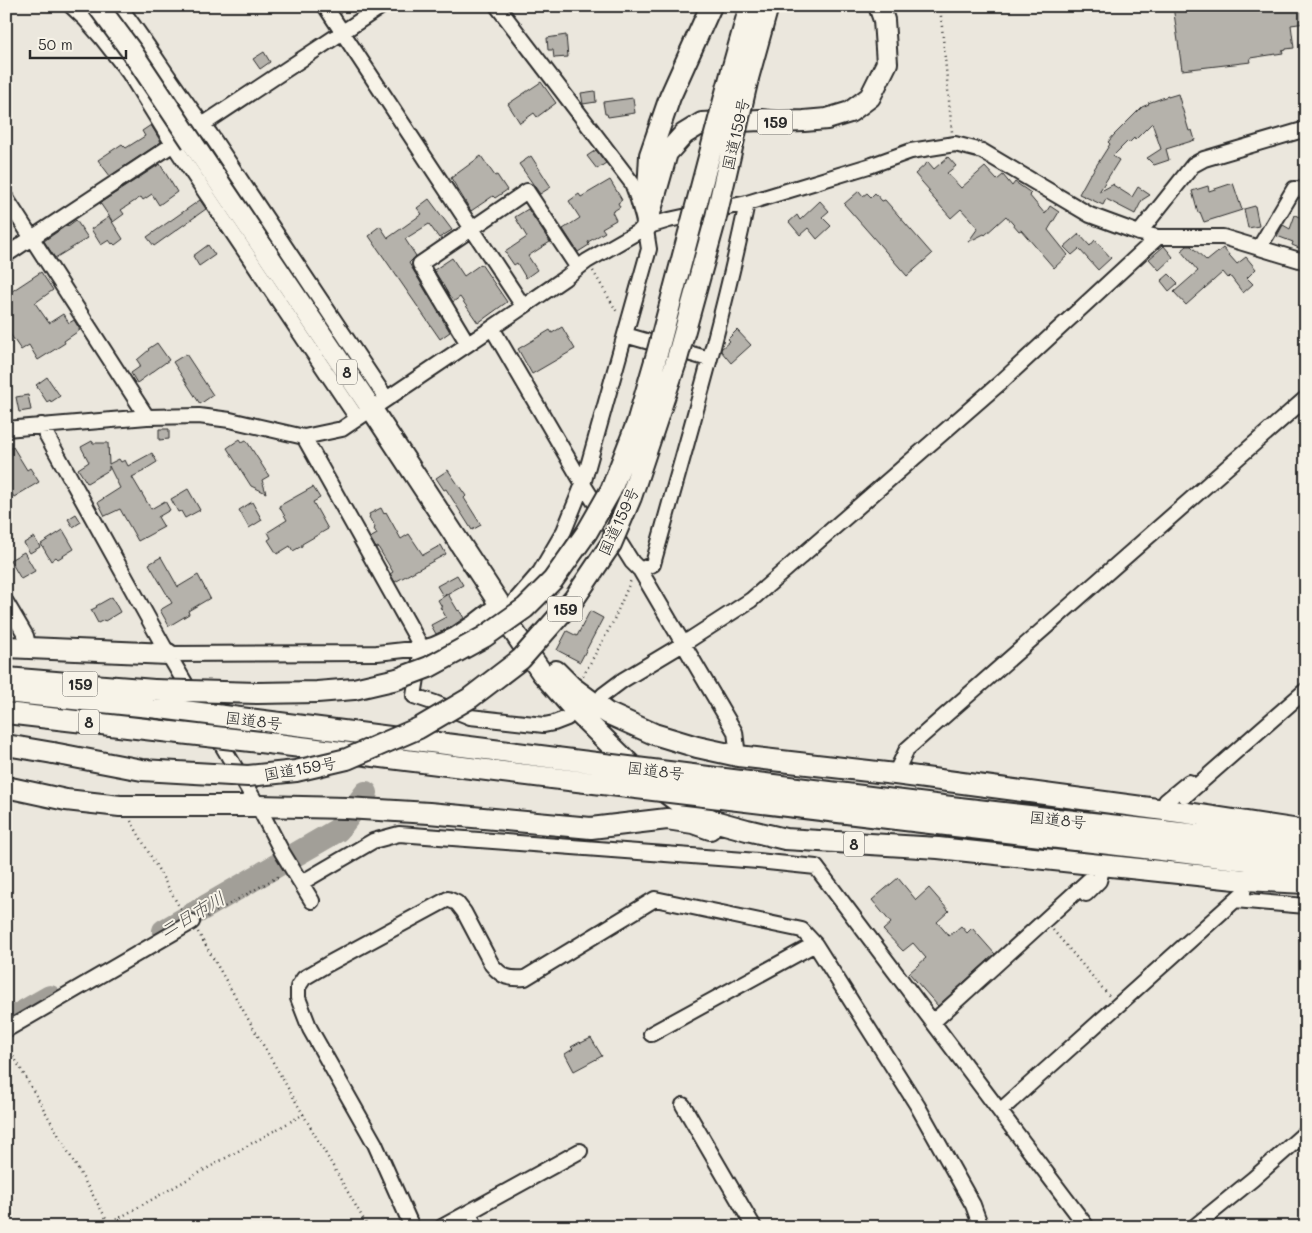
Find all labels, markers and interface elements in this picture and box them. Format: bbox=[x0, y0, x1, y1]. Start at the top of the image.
scale bar bbox=[30, 28, 126, 60]
text: 50 m bbox=[38, 34, 73, 54]
street label: 国道159号 bbox=[716, 96, 754, 172]
road number: 159 bbox=[758, 110, 792, 134]
road number: 8 bbox=[337, 360, 357, 384]
street label: 国道159号 bbox=[593, 483, 643, 559]
road number: 159 bbox=[548, 596, 582, 622]
road number: 159 bbox=[62, 672, 98, 696]
street label: 国道8号 bbox=[224, 706, 284, 734]
road number: 8 bbox=[79, 710, 99, 734]
street label: 国道159号 bbox=[262, 751, 338, 785]
street label: 国道8号 bbox=[626, 756, 686, 784]
street label: 国道8号 bbox=[1028, 806, 1088, 832]
road number: 8 bbox=[844, 832, 864, 856]
water label: 二日市川 bbox=[155, 886, 229, 942]

